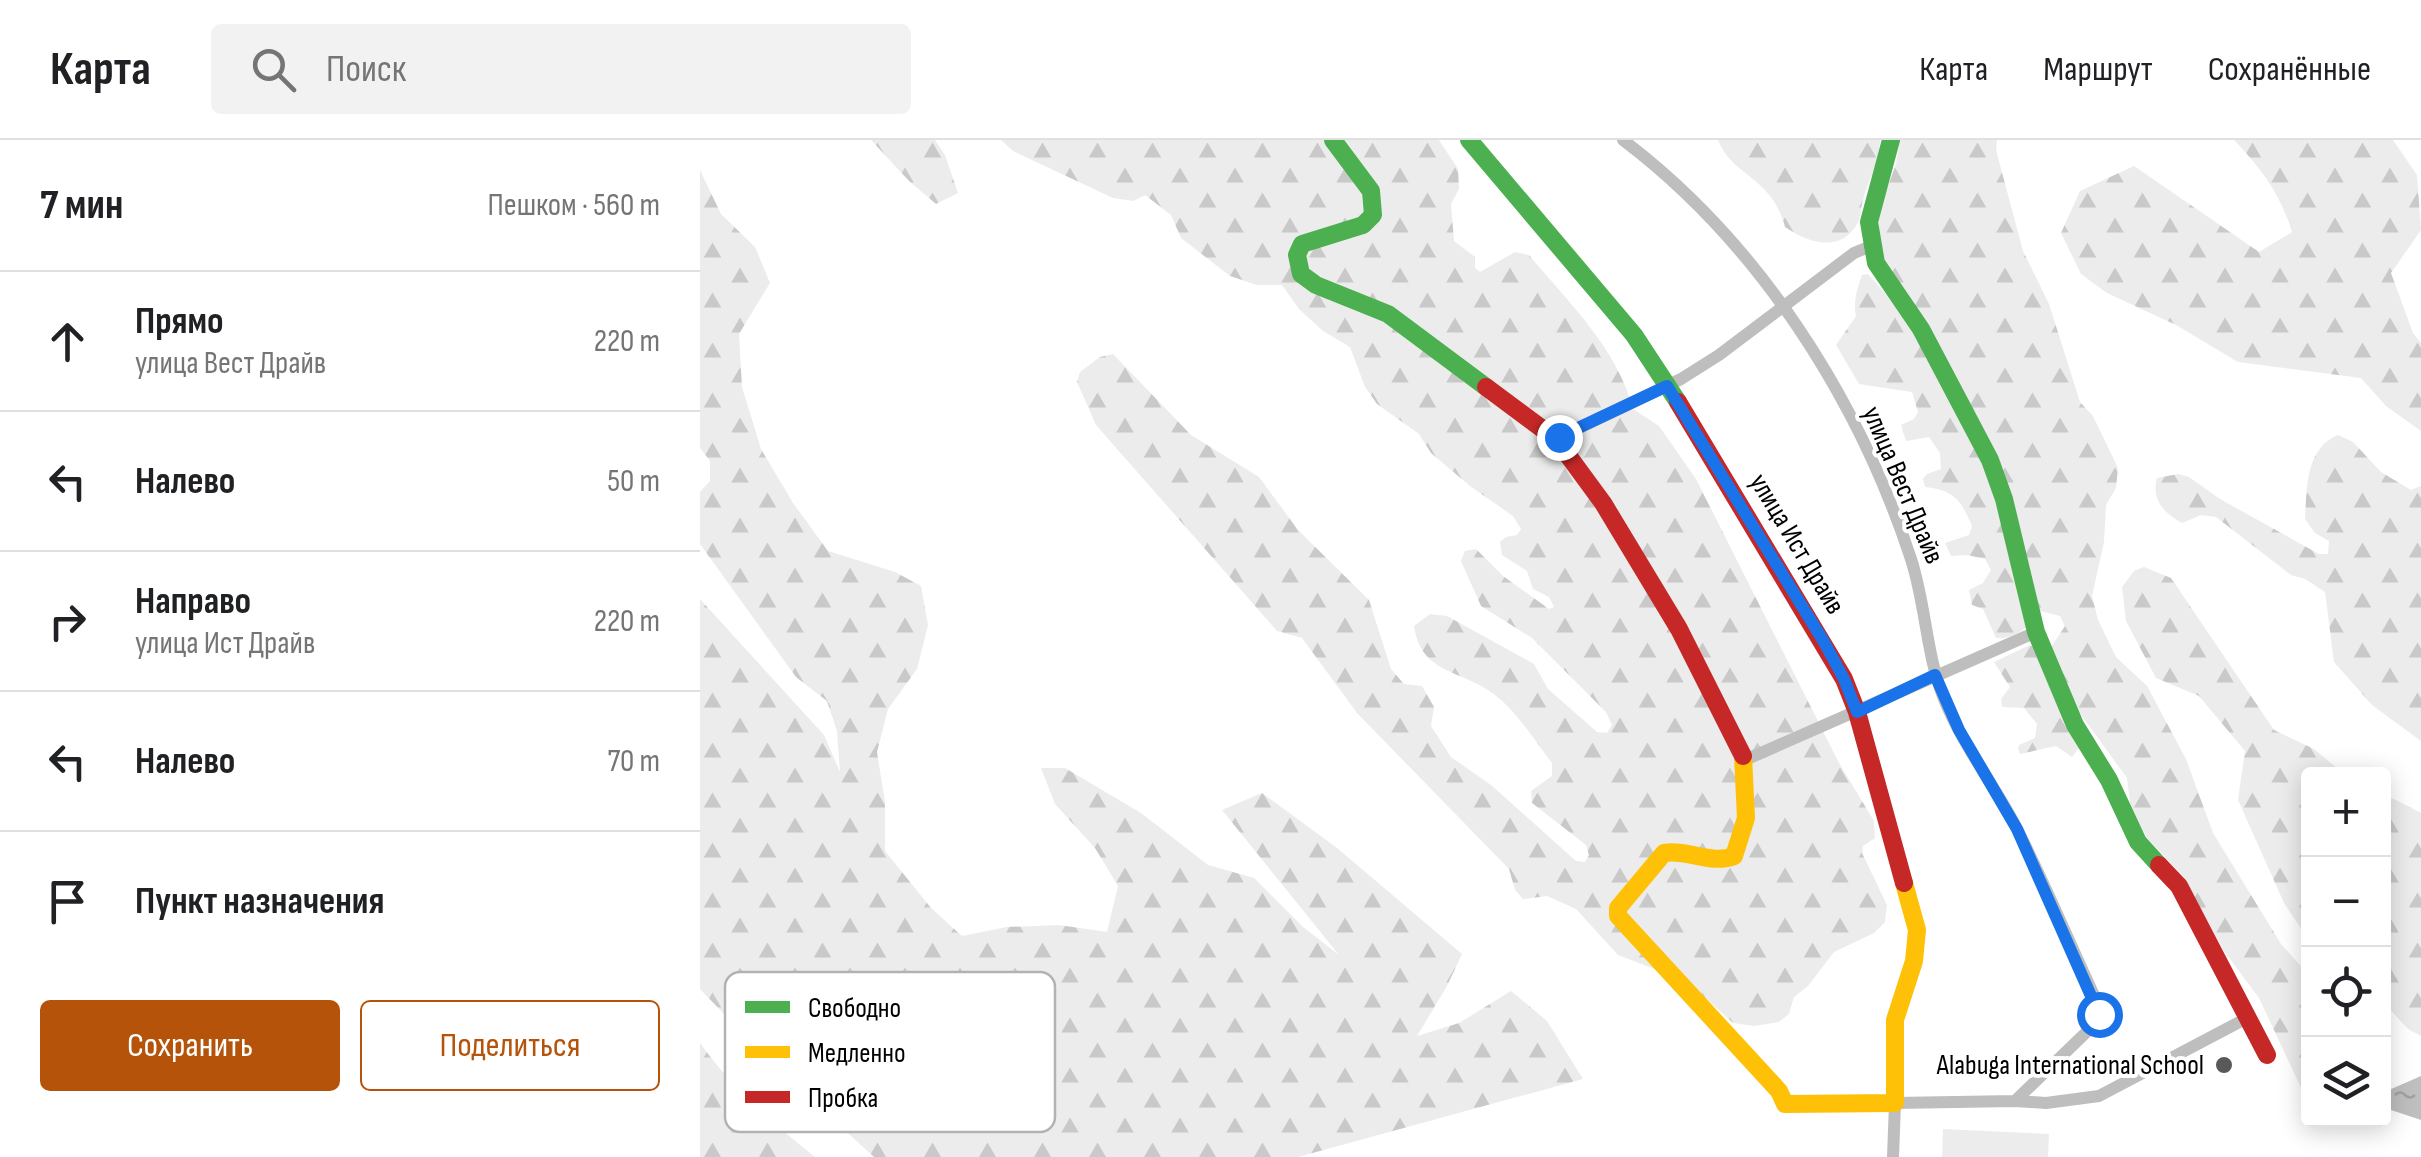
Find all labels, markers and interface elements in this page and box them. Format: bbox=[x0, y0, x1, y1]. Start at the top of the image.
search box bbox=[211, 24, 911, 114]
text: Карта bbox=[50, 41, 151, 98]
icon: search bbox=[246, 42, 301, 97]
text: Поиск bbox=[326, 47, 406, 92]
text: Карта bbox=[1919, 48, 1988, 91]
text: Маршрут bbox=[2043, 48, 2153, 91]
text: Сохранённые bbox=[2208, 48, 2371, 91]
text: 7 мин bbox=[40, 180, 123, 231]
text: Пешком · 560 m bbox=[488, 186, 660, 225]
text: Прямо bbox=[135, 299, 224, 344]
icon: ahead bbox=[40, 314, 95, 369]
text: 220 m bbox=[594, 322, 660, 361]
text: улица Вест Драйв bbox=[135, 344, 326, 383]
street label: улица Вест Драйв bbox=[1855, 402, 1951, 568]
route end bbox=[1537, 415, 1583, 461]
icon: left bbox=[40, 454, 95, 509]
text: Налево bbox=[135, 459, 235, 504]
text: 50 m bbox=[607, 462, 660, 501]
street label: улица Ист Драйв bbox=[1742, 468, 1852, 620]
text: Направо bbox=[135, 579, 251, 624]
icon: right bbox=[40, 594, 95, 649]
text: 220 m bbox=[594, 602, 660, 641]
text: улица Ист Драйв bbox=[135, 624, 315, 663]
icon: left bbox=[40, 734, 95, 789]
text: Налево bbox=[135, 739, 235, 784]
text: 70 m bbox=[607, 742, 660, 781]
map controls bbox=[2301, 767, 2391, 1127]
button: + bbox=[2301, 767, 2391, 857]
button: − bbox=[2301, 857, 2391, 947]
icon: arrive bbox=[40, 874, 95, 929]
text: Пункт назначения bbox=[135, 879, 384, 924]
button: locate bbox=[2301, 947, 2391, 1037]
legend bbox=[725, 972, 1055, 1132]
text: Свободно bbox=[808, 992, 901, 1025]
route start bbox=[2077, 992, 2123, 1038]
button: Сохранить bbox=[40, 1000, 340, 1091]
button: Поделиться bbox=[360, 1000, 660, 1091]
text: Медленно bbox=[808, 1037, 906, 1070]
button: layers bbox=[2301, 1037, 2391, 1127]
place label: Alabuga International School bbox=[1936, 1049, 2204, 1082]
marker: Alabuga International School bbox=[2213, 1054, 2235, 1076]
text: Пробка bbox=[808, 1082, 878, 1115]

